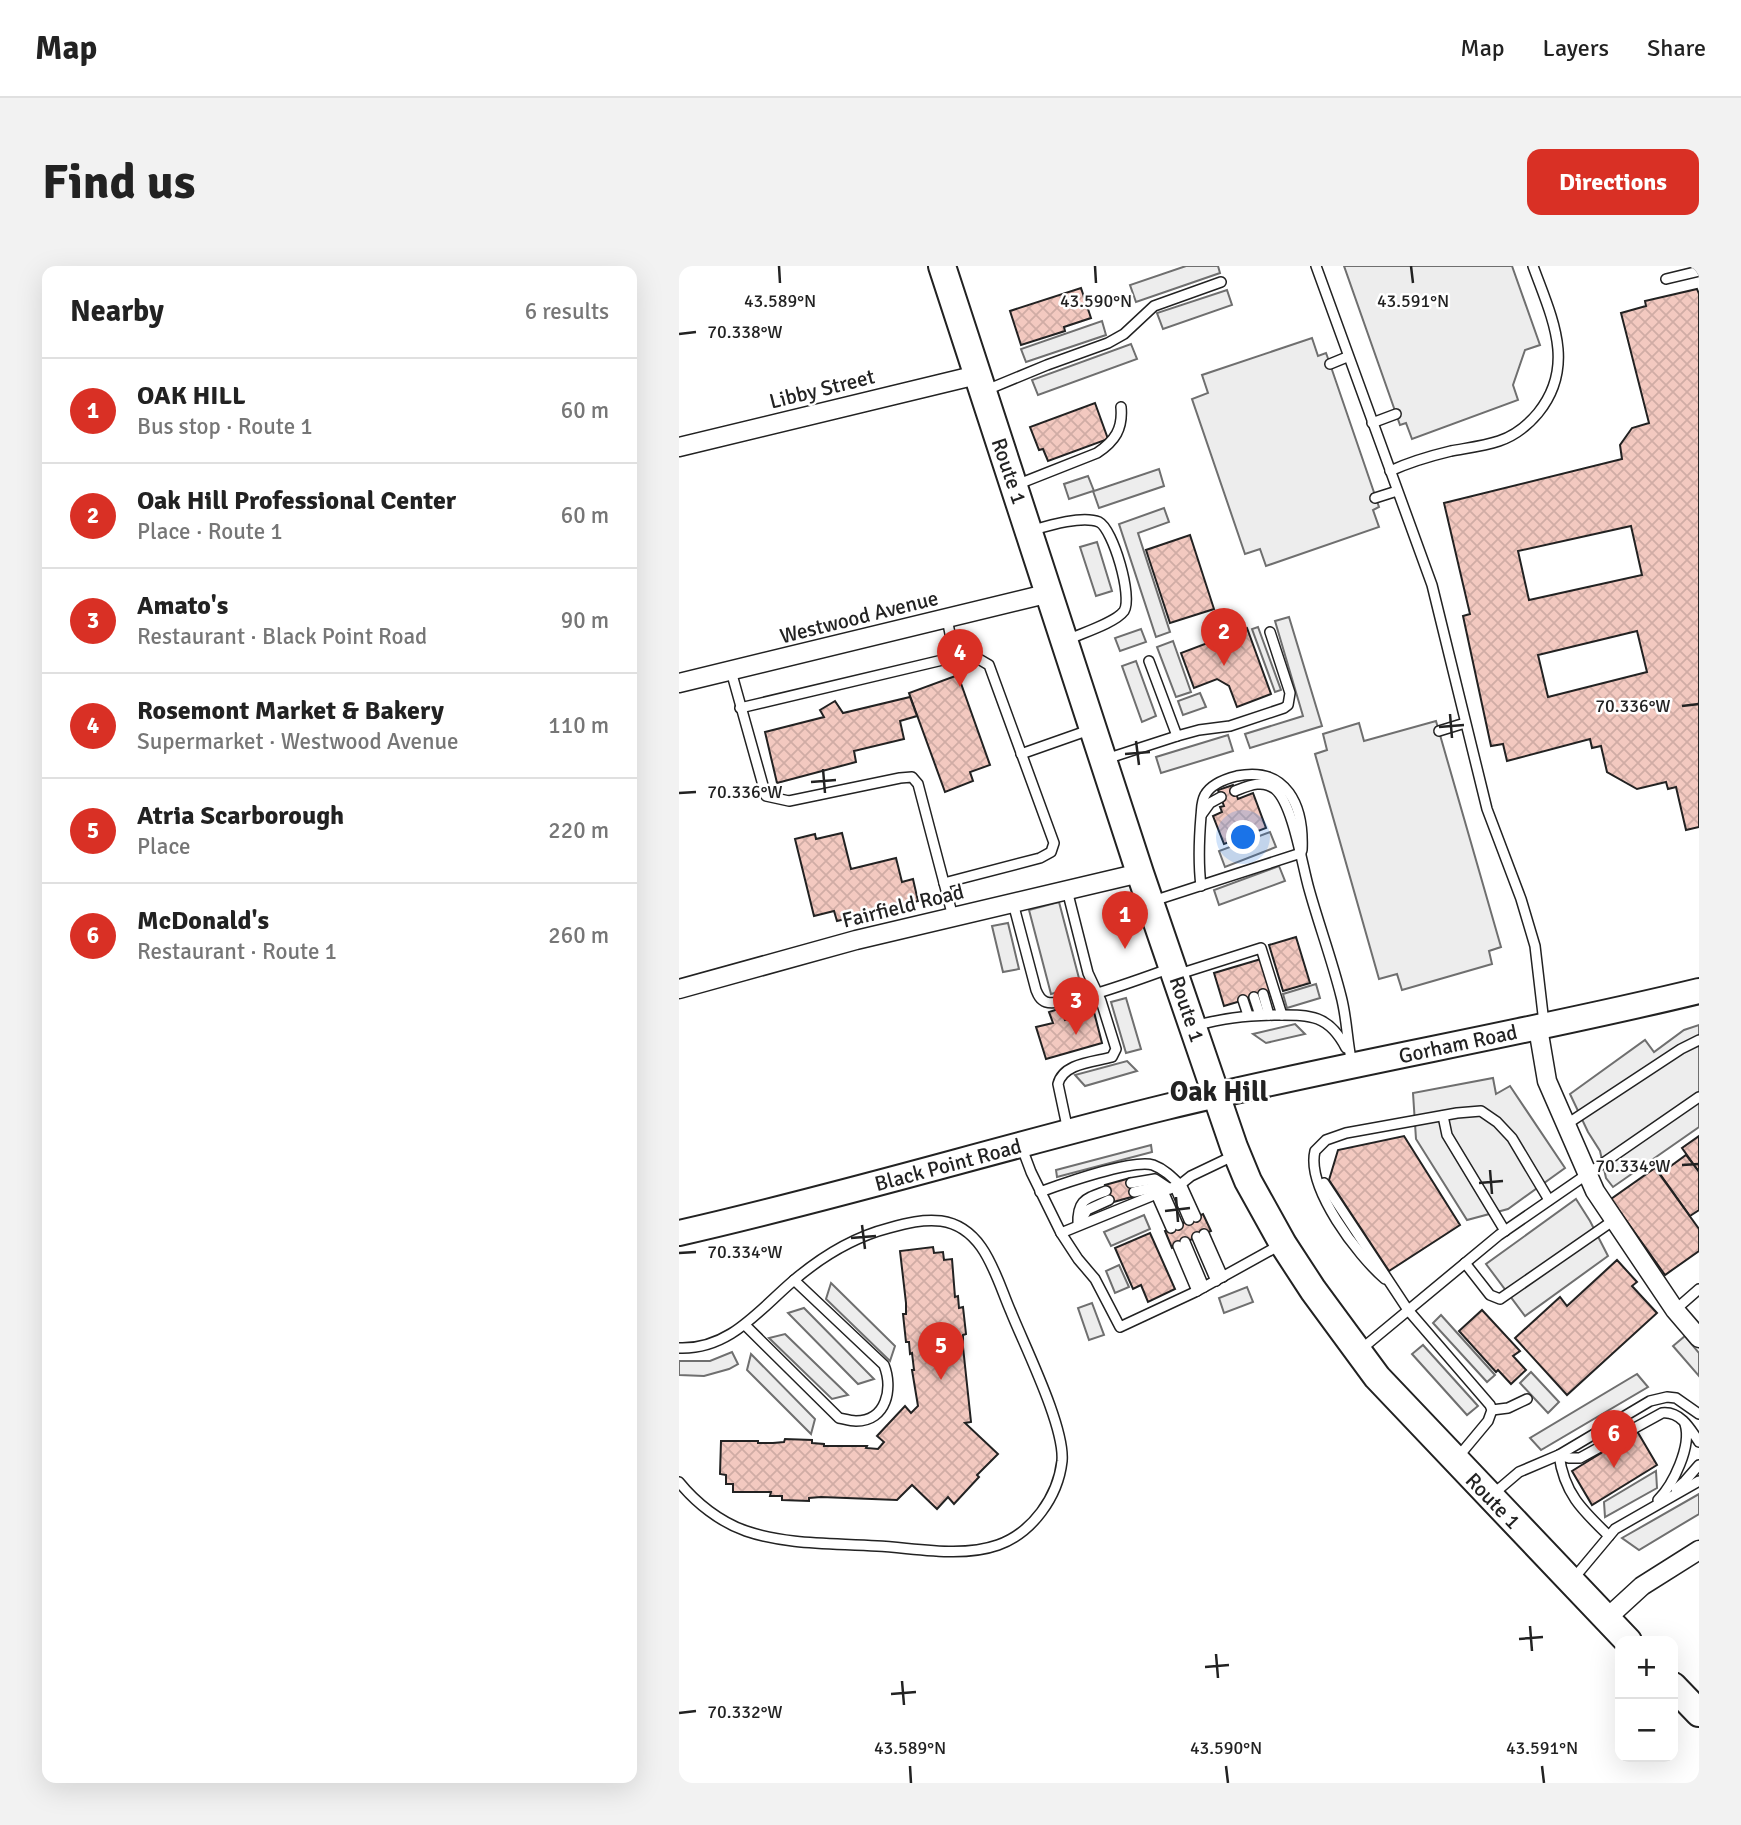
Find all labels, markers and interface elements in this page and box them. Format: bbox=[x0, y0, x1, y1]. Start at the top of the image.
text: Map bbox=[35, 28, 97, 69]
text: Map bbox=[1460, 33, 1505, 63]
text: Layers bbox=[1543, 33, 1609, 63]
text: Share bbox=[1647, 33, 1706, 63]
button: Directions bbox=[1527, 149, 1699, 215]
text: Find us bbox=[42, 152, 195, 212]
text: 43.589°N bbox=[744, 290, 816, 312]
text: 43.590°N bbox=[1060, 290, 1132, 312]
text: 43.591°N bbox=[1377, 290, 1449, 312]
text: Nearby bbox=[70, 293, 164, 330]
text: 6 results bbox=[525, 297, 609, 326]
text: 70.338°W bbox=[707, 321, 783, 343]
street label: Libby Street bbox=[767, 363, 877, 415]
text: OAK HILL bbox=[137, 380, 246, 412]
text: 1 bbox=[87, 396, 99, 425]
text: 60 m bbox=[561, 396, 609, 425]
text: Bus stop · Route 1 bbox=[137, 412, 313, 441]
street label: Route 1 bbox=[986, 434, 1032, 508]
text: Oak Hill Professional Center bbox=[137, 485, 456, 517]
text: 2 bbox=[87, 501, 99, 530]
text: 60 m bbox=[561, 501, 609, 530]
text: Place · Route 1 bbox=[137, 517, 283, 546]
street label: Westwood Avenue bbox=[777, 585, 941, 649]
text: Amato's bbox=[137, 590, 228, 622]
text: 3 bbox=[87, 606, 99, 635]
text: 90 m bbox=[561, 606, 609, 635]
pin: 2 bbox=[1201, 608, 1247, 666]
text: Restaurant · Black Point Road bbox=[137, 622, 427, 651]
pin: 4 bbox=[937, 629, 983, 687]
text: Rosemont Market & Bakery bbox=[137, 695, 444, 727]
text: 70.336°W bbox=[1595, 695, 1671, 717]
text: 4 bbox=[87, 711, 99, 740]
text: 110 m bbox=[548, 711, 609, 740]
text: Supermarket · Westwood Avenue bbox=[137, 727, 459, 756]
text: 70.336°W bbox=[707, 781, 783, 803]
text: Atria Scarborough bbox=[137, 800, 344, 832]
text: 5 bbox=[87, 816, 99, 845]
text: 220 m bbox=[548, 816, 609, 845]
your location bbox=[1226, 820, 1260, 854]
text: Place bbox=[137, 832, 191, 861]
street label: Fairfield Road bbox=[839, 878, 967, 934]
pin: 1 bbox=[1102, 891, 1148, 949]
text: McDonald's bbox=[137, 905, 269, 937]
text: 6 bbox=[87, 921, 99, 950]
text: 260 m bbox=[548, 921, 609, 950]
text: Restaurant · Route 1 bbox=[137, 937, 337, 966]
street label: Route 1 bbox=[1164, 972, 1210, 1046]
pin: 3 bbox=[1053, 977, 1099, 1035]
street label: Gorham Road bbox=[1396, 1019, 1520, 1069]
district label: Oak Hill bbox=[1170, 1075, 1268, 1109]
street label: Black Point Road bbox=[872, 1133, 1024, 1197]
text: 70.334°W bbox=[1595, 1155, 1671, 1177]
text: 70.334°W bbox=[707, 1241, 783, 1263]
pin: 5 bbox=[918, 1322, 964, 1380]
pin: 6 bbox=[1591, 1410, 1637, 1468]
street label: Route 1 bbox=[1460, 1467, 1526, 1535]
map controls bbox=[1615, 1636, 1678, 1762]
button: + bbox=[1615, 1636, 1678, 1699]
button: − bbox=[1615, 1699, 1678, 1762]
text: 70.332°W bbox=[707, 1701, 783, 1723]
text: 43.589°N bbox=[874, 1737, 946, 1759]
text: 43.590°N bbox=[1190, 1737, 1262, 1759]
text: 43.591°N bbox=[1506, 1737, 1578, 1759]

